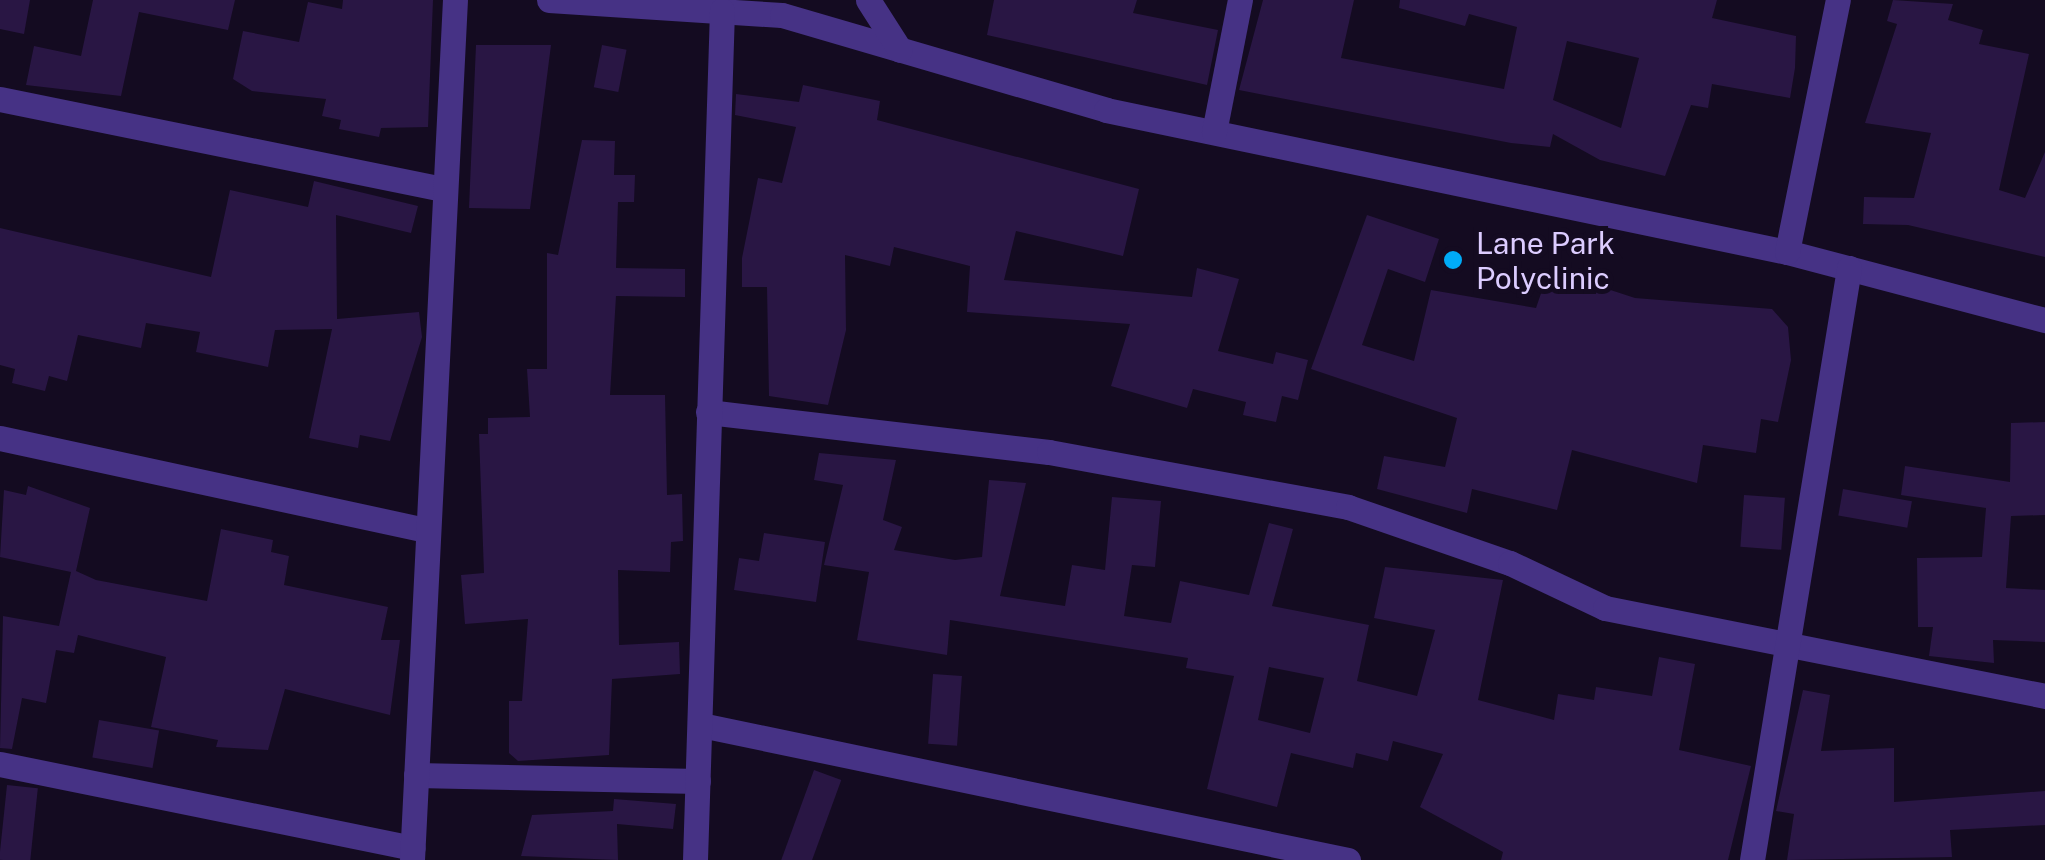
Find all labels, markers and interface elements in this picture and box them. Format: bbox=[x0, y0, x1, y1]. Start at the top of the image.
place label: Lane Park Polyclinic bbox=[1476, 225, 1615, 296]
marker: Lane Park Polyclinic bbox=[1440, 247, 1466, 273]

